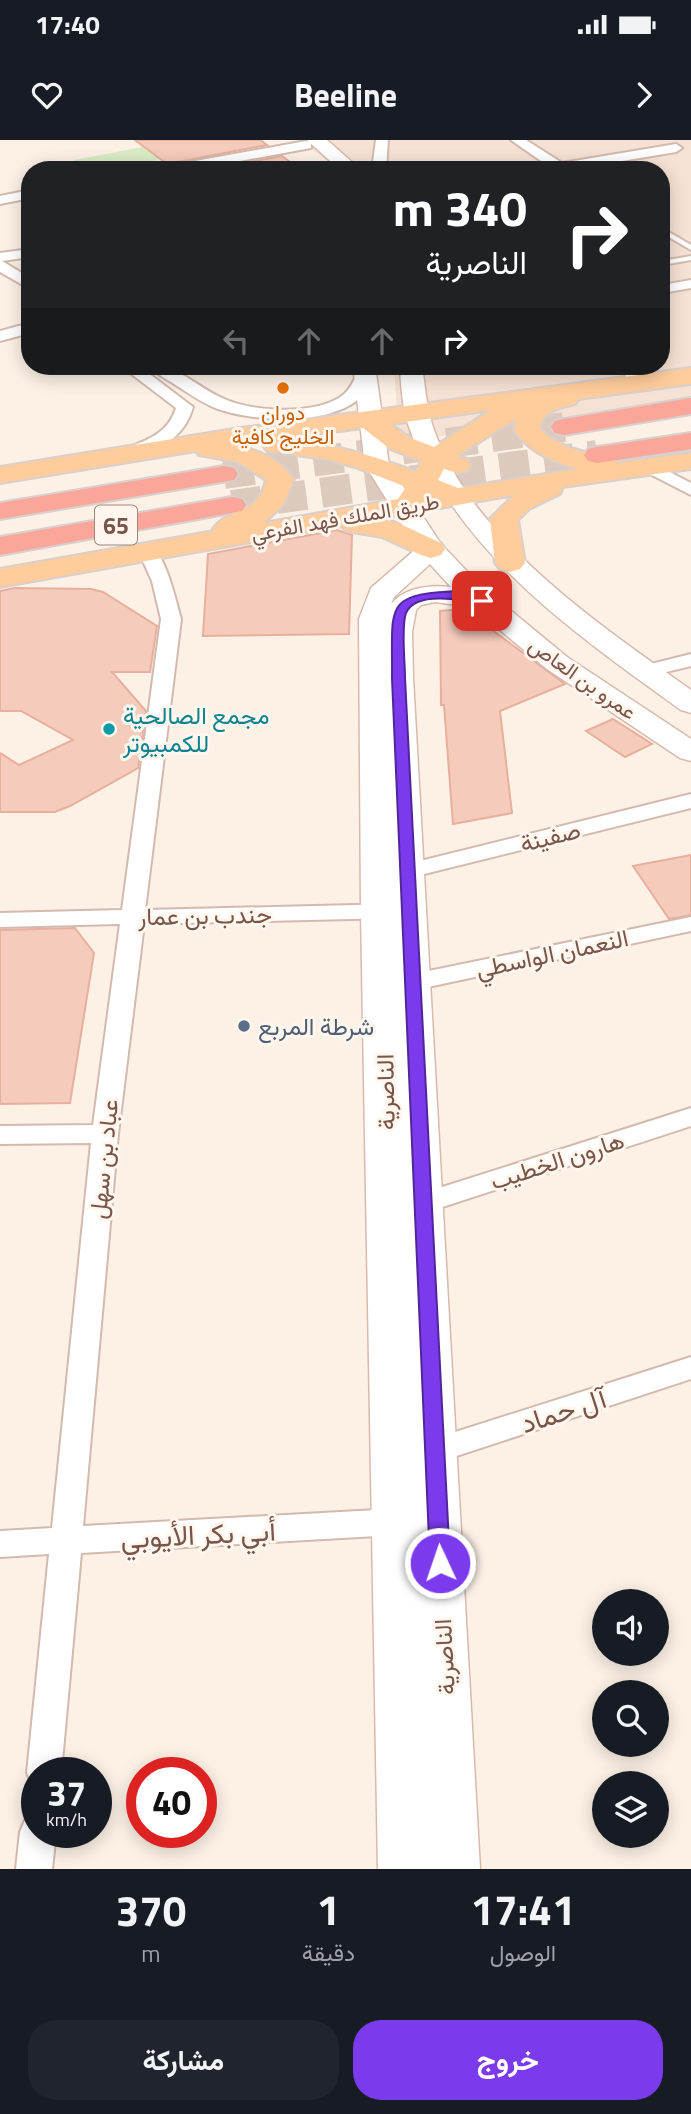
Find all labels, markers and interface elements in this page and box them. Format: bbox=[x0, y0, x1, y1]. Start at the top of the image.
text: 17:40 bbox=[35, 5, 100, 44]
text: Beeline bbox=[294, 71, 397, 119]
icon: heart bbox=[28, 76, 66, 114]
icon: forward bbox=[625, 76, 663, 114]
text: 340 m bbox=[393, 170, 527, 245]
icon: right bbox=[551, 189, 642, 280]
text: الناصرية bbox=[426, 238, 527, 286]
icon: left bbox=[217, 322, 255, 360]
icon: ahead bbox=[290, 322, 328, 360]
icon: ahead bbox=[363, 322, 401, 360]
icon: right bbox=[436, 322, 474, 360]
marker: دوران الخليج كافية bbox=[275, 380, 291, 396]
place label: دوران الخليج كافية bbox=[232, 396, 334, 452]
street label: طريق الملك فهد الفرعي bbox=[248, 485, 442, 551]
road number: 65 bbox=[95, 506, 137, 544]
pin bbox=[452, 571, 512, 631]
icon: arrive bbox=[463, 582, 501, 620]
street label: عمرو بن العاص bbox=[522, 629, 644, 727]
place label: مجمع الصالحية للكمبيوتر bbox=[122, 697, 269, 761]
marker: مجمع الصالحية للكمبيوتر bbox=[101, 721, 117, 737]
street label: صفينة bbox=[516, 811, 584, 861]
street label: جندب بن عمار bbox=[137, 896, 272, 934]
street label: النعمان الواسطي bbox=[472, 919, 632, 989]
place label: شرطة المربع bbox=[258, 1008, 374, 1044]
marker: شرطة المربع bbox=[236, 1018, 252, 1034]
street label: الناصرية bbox=[366, 1054, 404, 1130]
street label: عباد بن سهل bbox=[79, 1097, 127, 1221]
street label: هارون الخطيب bbox=[485, 1121, 629, 1199]
street label: آل حماد bbox=[515, 1375, 614, 1444]
street label: أبي بكر الأيوبي bbox=[119, 1508, 277, 1562]
position arrow bbox=[403, 1526, 477, 1600]
map controls bbox=[592, 1589, 669, 1848]
button: sound bbox=[592, 1589, 669, 1666]
street label: الناصرية bbox=[424, 1618, 464, 1696]
button: search bbox=[592, 1680, 669, 1757]
speed limit sign: 40 bbox=[126, 1757, 217, 1848]
text: 37 bbox=[47, 1766, 86, 1820]
button: layers bbox=[592, 1771, 669, 1848]
text: km/h bbox=[46, 1806, 87, 1833]
text: 1 bbox=[317, 1877, 340, 1941]
text: 17:41 bbox=[471, 1877, 575, 1941]
text: 370 bbox=[116, 1878, 186, 1942]
text: دقيقة bbox=[302, 1935, 355, 1970]
text: الوصول bbox=[490, 1935, 556, 1970]
text: m bbox=[141, 1936, 161, 1971]
button: مشاركة bbox=[28, 2020, 339, 2100]
button: خروج bbox=[353, 2020, 663, 2100]

